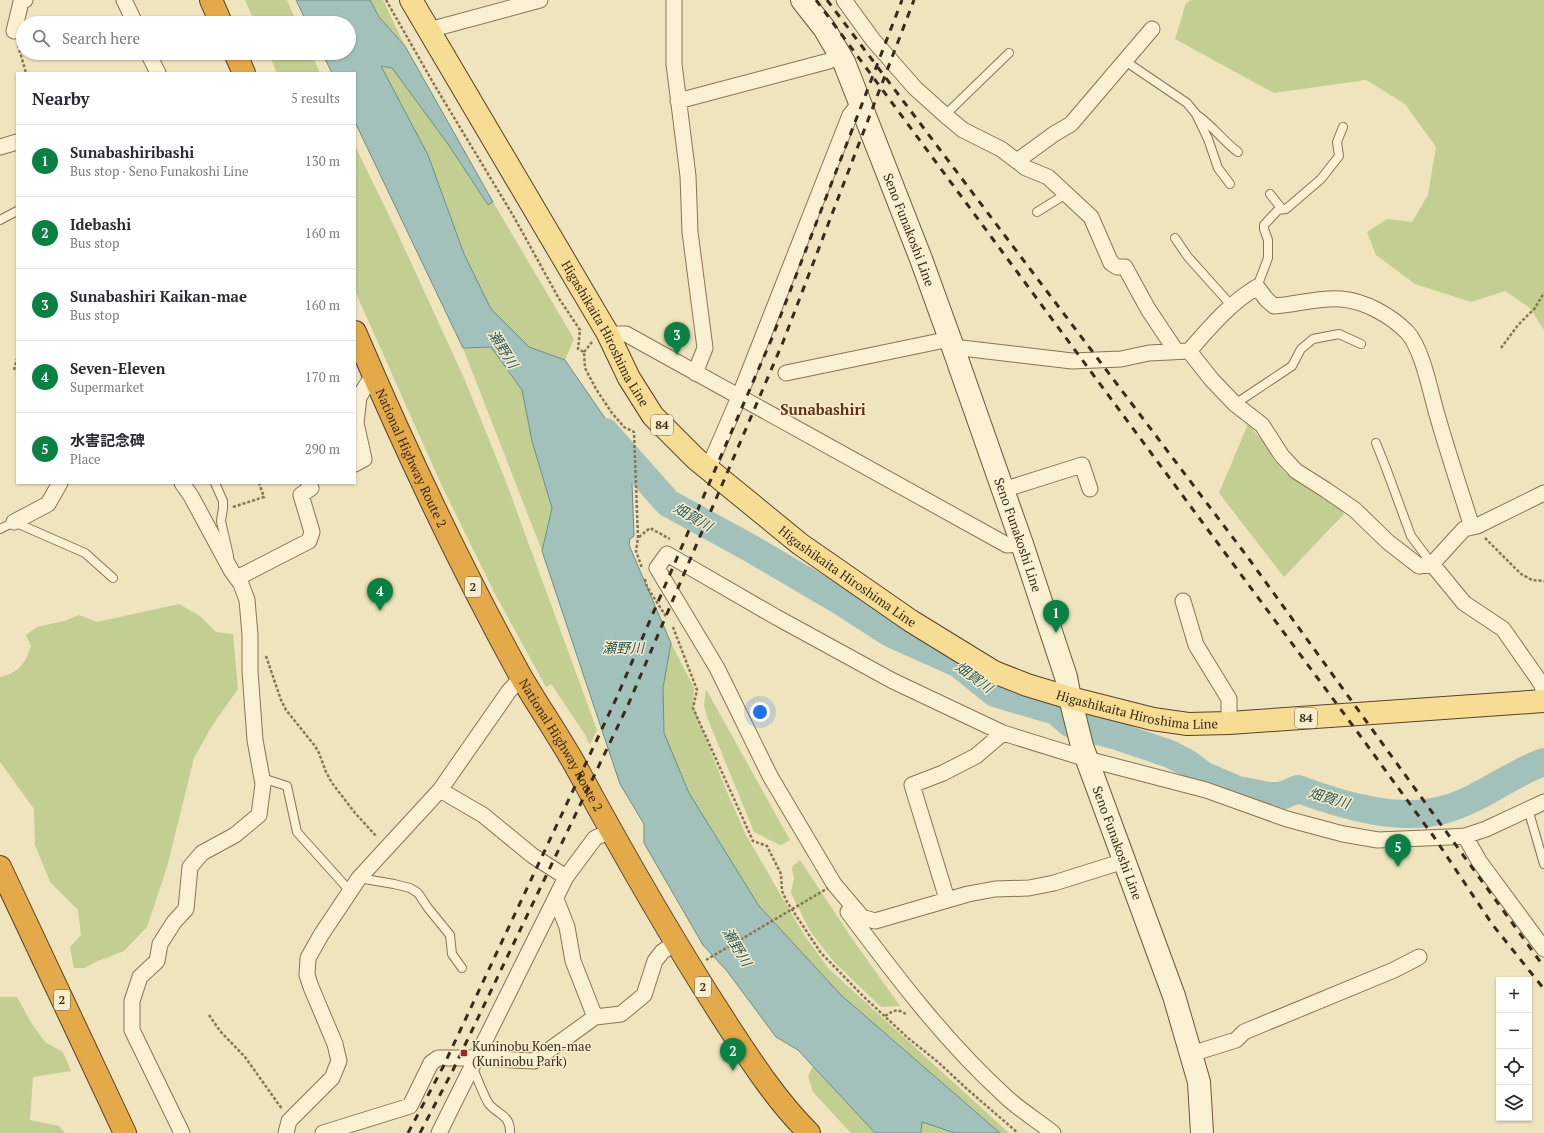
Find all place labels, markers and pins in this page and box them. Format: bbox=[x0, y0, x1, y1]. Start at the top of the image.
pin: 3 bbox=[664, 322, 690, 355]
pin: 4 bbox=[367, 578, 393, 611]
pin: 1 bbox=[1043, 600, 1069, 633]
pin: 5 bbox=[1385, 834, 1411, 867]
place label: Kuninobu Koen-mae (Kuninobu Park) bbox=[472, 1037, 591, 1070]
pin: 2 bbox=[720, 1038, 746, 1071]
marker: Kuninobu Koen-mae (Kuninobu Park) bbox=[459, 1048, 469, 1058]

